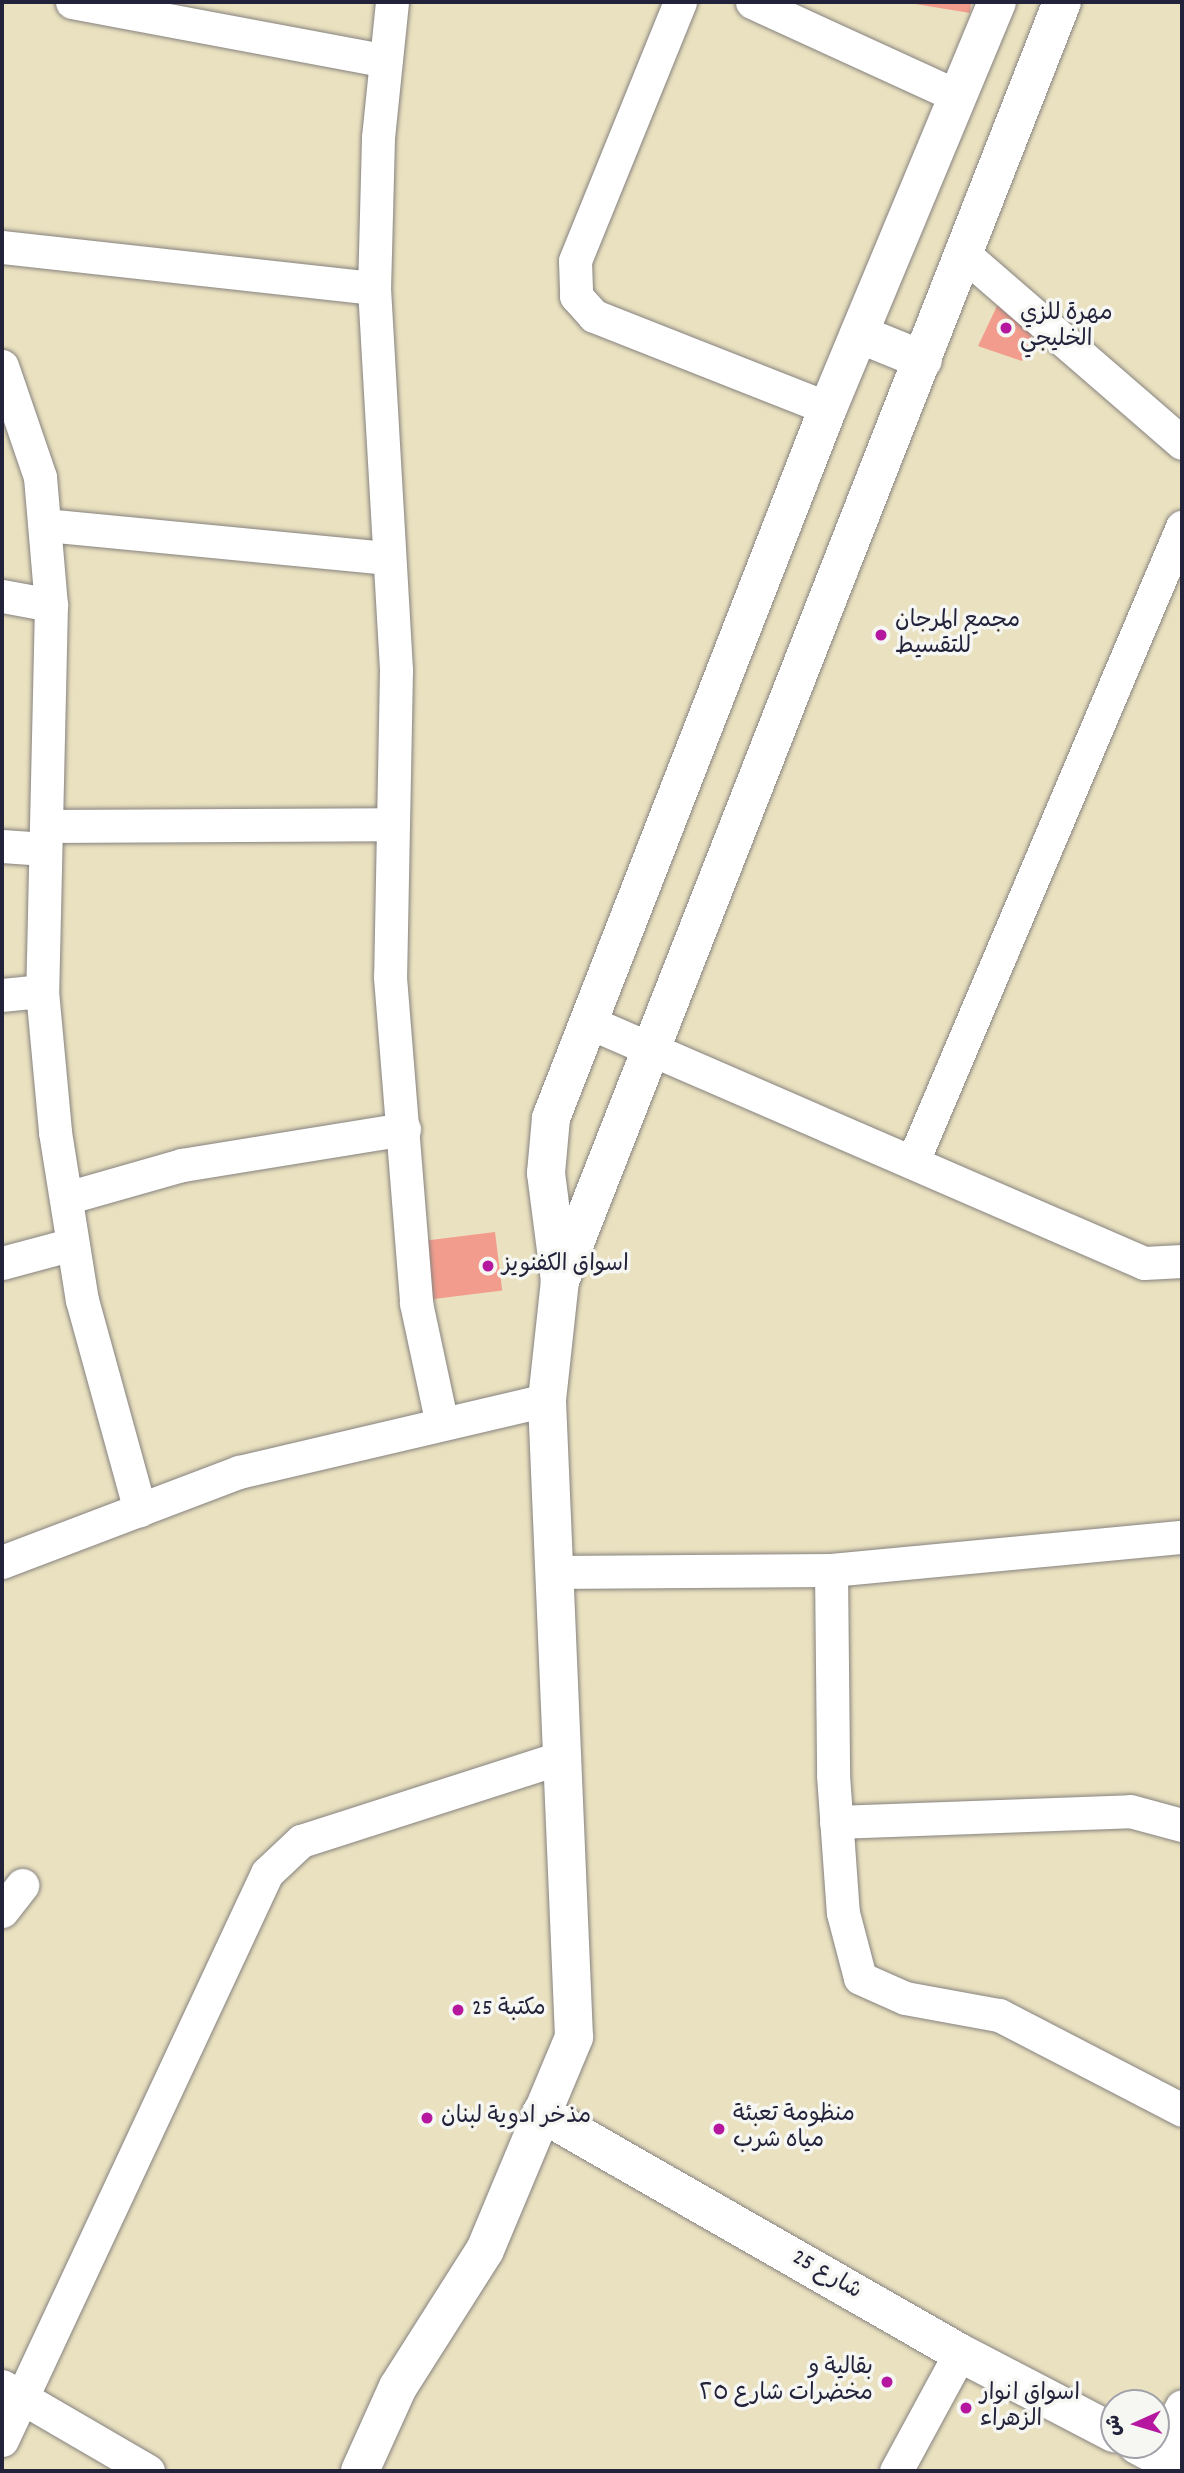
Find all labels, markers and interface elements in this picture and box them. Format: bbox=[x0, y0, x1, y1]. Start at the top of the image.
place label: مهرة للزي الخليجي bbox=[1020, 301, 1113, 355]
marker: مهرة للزي الخليجي bbox=[998, 320, 1014, 336]
place label: مجمع المرجان للتقسيط bbox=[895, 608, 1020, 662]
marker: مجمع المرجان للتقسيط bbox=[873, 627, 889, 643]
place label: اسواق الكفنويز bbox=[502, 1252, 629, 1280]
marker: اسواق الكفنويز bbox=[480, 1258, 496, 1274]
place label: مكتبة 25 bbox=[472, 1996, 546, 2024]
marker: مكتبة 25 bbox=[450, 2002, 466, 2018]
place label: منظومة تعبئة مياه شرب bbox=[733, 2102, 855, 2156]
place label: مذخر ادوية لبنان bbox=[441, 2104, 591, 2132]
marker: مذخر ادوية لبنان bbox=[419, 2110, 435, 2126]
marker: منظومة تعبئة مياه شرب bbox=[711, 2121, 727, 2137]
street label: شارع 25 bbox=[786, 2245, 866, 2307]
place label: بقالية و مخضرات شارع ٢٥ bbox=[699, 2355, 873, 2409]
marker: بقالية و مخضرات شارع ٢٥ bbox=[879, 2374, 895, 2390]
place label: اسواق انوار الزهراء bbox=[980, 2381, 1080, 2435]
north arrow bbox=[1100, 2389, 1170, 2459]
marker: اسواق انوار الزهراء bbox=[958, 2400, 974, 2416]
text: ش bbox=[1101, 2414, 1130, 2437]

